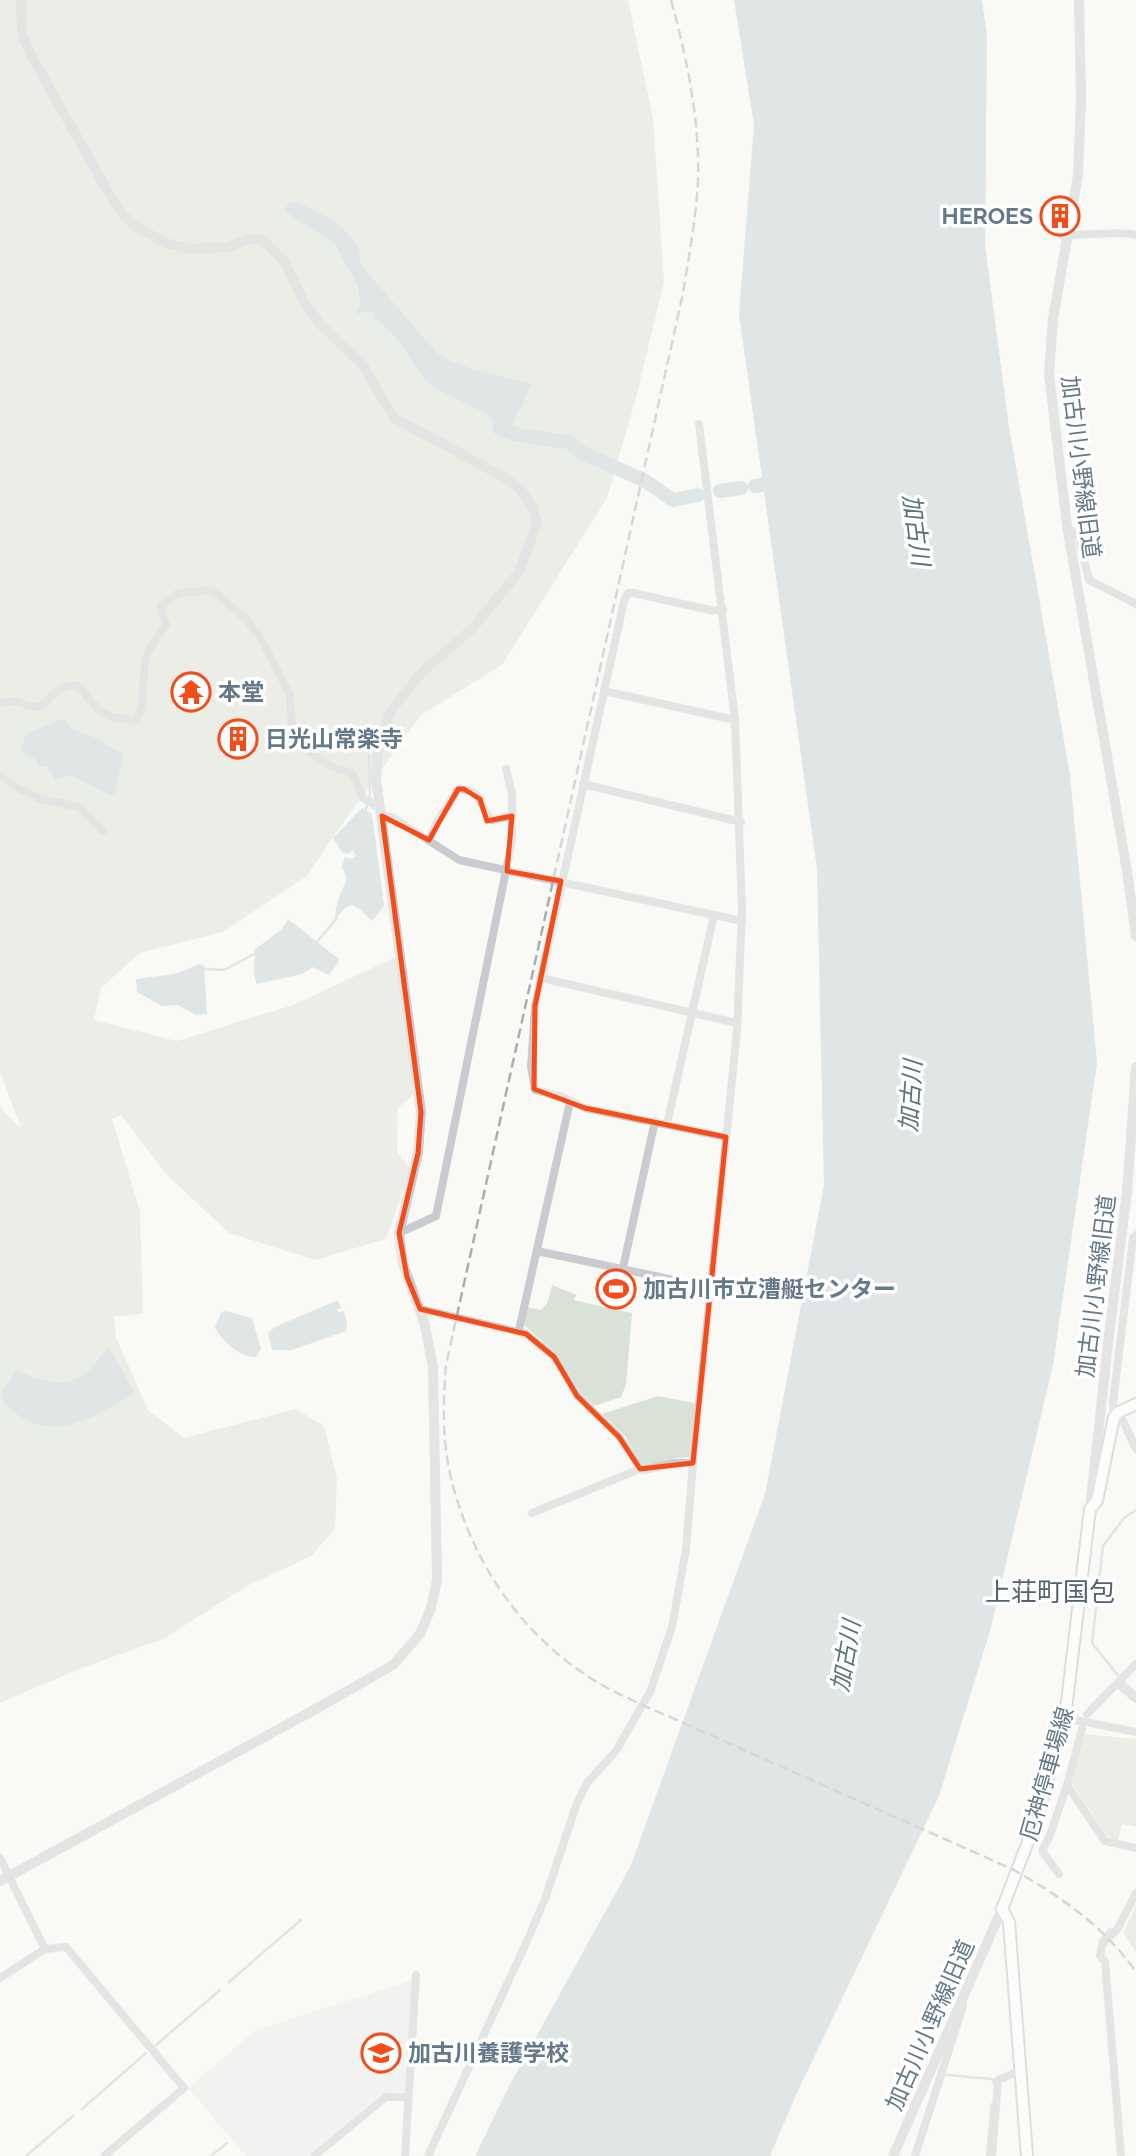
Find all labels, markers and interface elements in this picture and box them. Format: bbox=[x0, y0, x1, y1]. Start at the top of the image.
building icon: HEROES bbox=[1039, 195, 1081, 237]
place label: HEROES bbox=[942, 202, 1033, 229]
street label: 加古川小野線旧道 bbox=[1057, 374, 1106, 560]
water label: 加古川 bbox=[897, 492, 936, 571]
temple icon: 本堂 bbox=[170, 671, 212, 713]
place label: 本堂 bbox=[218, 678, 264, 705]
building icon: 日光山常楽寺 bbox=[217, 718, 259, 760]
place label: 日光山常楽寺 bbox=[265, 725, 403, 752]
water label: 加古川 bbox=[894, 1056, 928, 1133]
street label: 加古川小野線旧道 bbox=[1071, 1193, 1120, 1379]
sports icon: 加古川市立漕艇センター bbox=[595, 1268, 637, 1310]
place label: 加古川市立漕艇センター bbox=[643, 1275, 896, 1302]
district label: 上荘町国包 bbox=[985, 1577, 1115, 1607]
water label: 加古川 bbox=[825, 1615, 867, 1694]
street label: 厄神停車場線 bbox=[1015, 1704, 1079, 1844]
street label: 加古川小野線旧道 bbox=[880, 1935, 979, 2114]
school or university icon: 加古川養護学校 bbox=[360, 2032, 402, 2074]
place label: 加古川養護学校 bbox=[408, 2039, 569, 2066]

